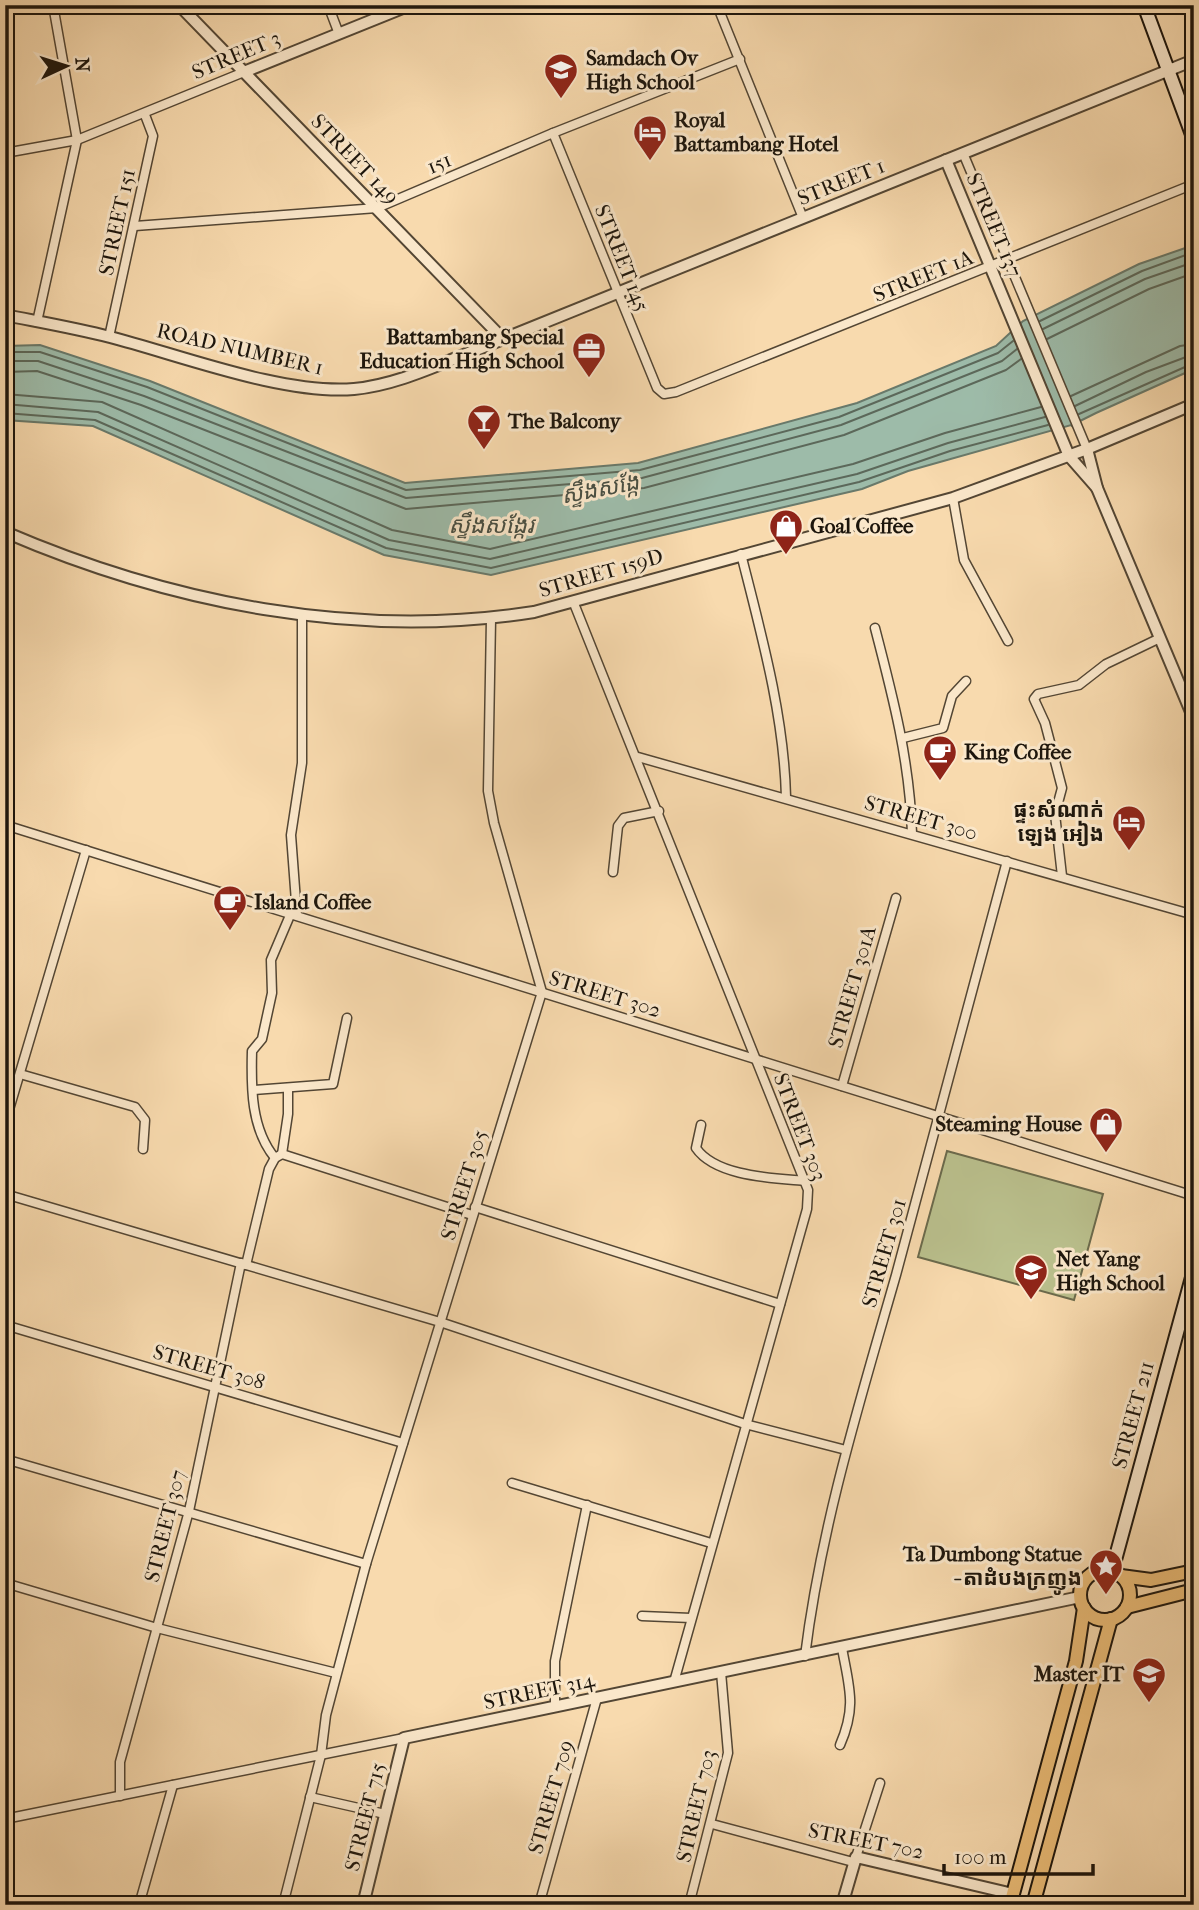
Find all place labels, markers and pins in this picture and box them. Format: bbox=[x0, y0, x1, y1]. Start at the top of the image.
place label: Samdach Ov High School bbox=[586, 46, 699, 94]
school or university icon: Samdach Ov High School bbox=[542, 51, 580, 100]
place label: Royal Battambang Hotel bbox=[674, 108, 839, 156]
hotel icon: Royal Battambang Hotel bbox=[631, 113, 669, 162]
place label: Battambang Special Education High School bbox=[359, 325, 564, 373]
office icon: Battambang Special Education High School bbox=[570, 330, 608, 379]
bar icon: The Balcony bbox=[465, 402, 503, 451]
place label: The Balcony bbox=[507, 409, 623, 433]
shop icon: Goal Coffee bbox=[767, 507, 805, 556]
place label: Goal Coffee bbox=[810, 514, 914, 538]
cafe icon: King Coffee bbox=[921, 733, 959, 782]
place label: King Coffee bbox=[964, 740, 1072, 764]
place label: ផ្ទះសំណាក់ ឡេង អៀង bbox=[1013, 798, 1104, 847]
hotel icon: ផ្ទះសំណាក់ ឡេង អៀង bbox=[1110, 803, 1148, 852]
cafe icon: Island Coffee bbox=[211, 883, 249, 932]
place label: Island Coffee bbox=[254, 890, 372, 914]
shop icon: Steaming House bbox=[1087, 1105, 1125, 1154]
place label: Steaming House bbox=[935, 1112, 1083, 1136]
place label: Net Yang High School bbox=[1056, 1247, 1165, 1295]
school or university icon: Net Yang High School bbox=[1012, 1252, 1050, 1301]
place label: Ta Dumbong Statue - តាដំបងក្រញូង bbox=[902, 1542, 1083, 1595]
place icon: Ta Dumbong Statue - តាដំបងក្រញូង bbox=[1087, 1547, 1125, 1596]
school or university icon: Master IT bbox=[1130, 1655, 1168, 1704]
place label: Master IT bbox=[1033, 1662, 1125, 1686]

